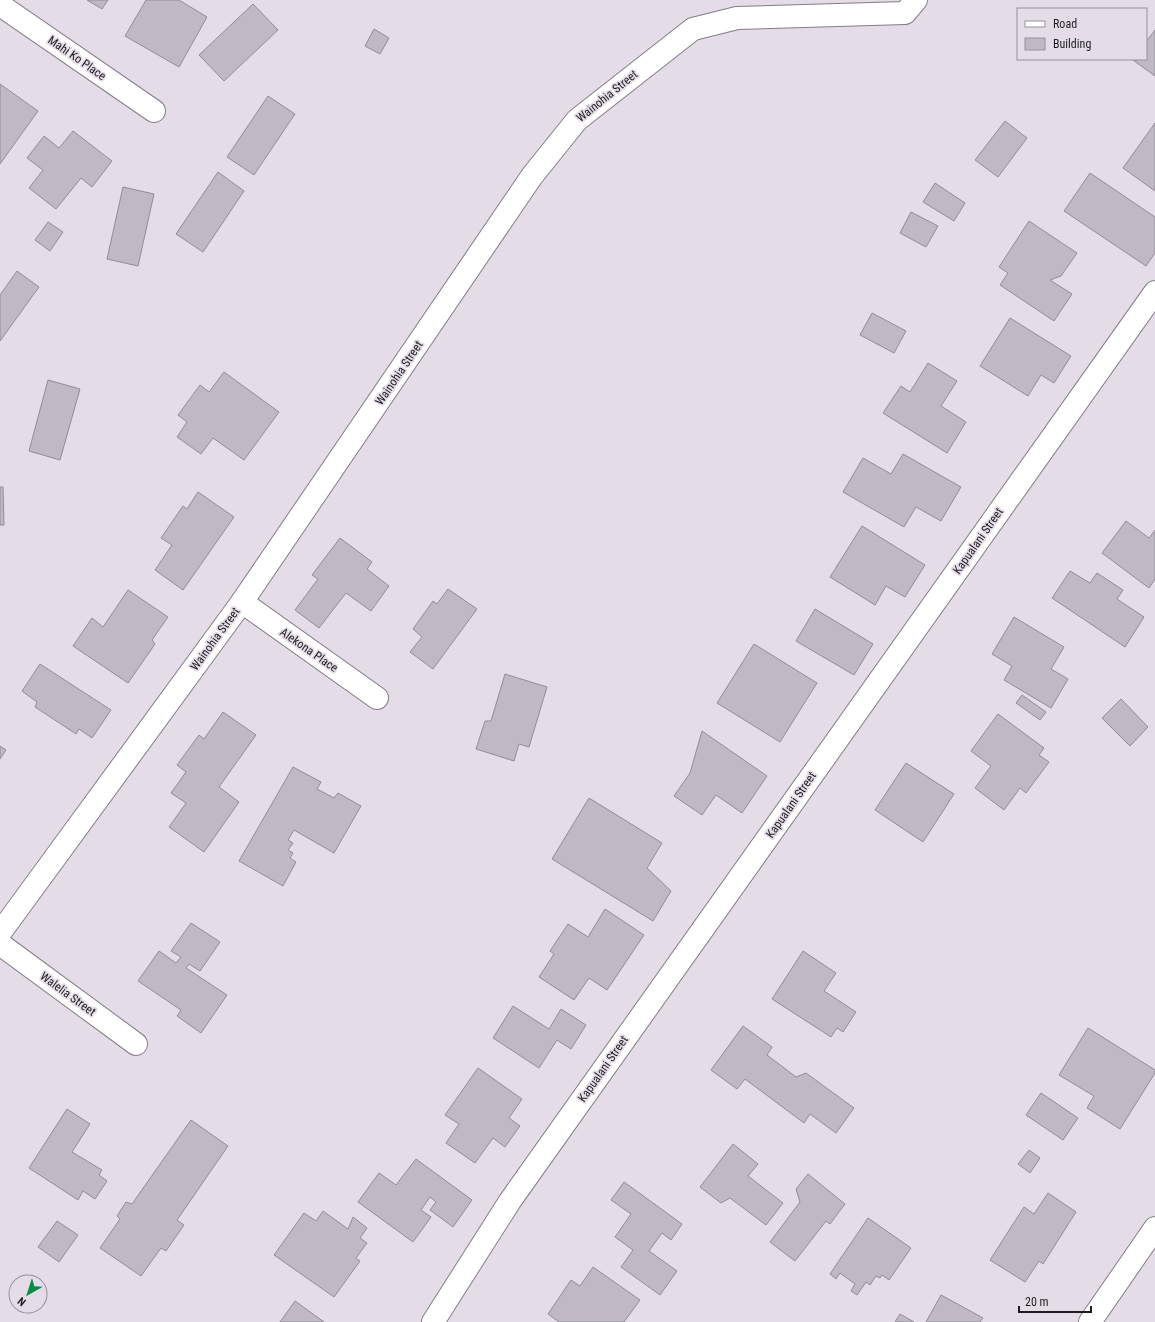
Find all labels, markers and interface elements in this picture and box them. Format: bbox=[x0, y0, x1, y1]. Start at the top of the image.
legend bbox=[1017, 8, 1147, 60]
text: Road bbox=[1053, 17, 1077, 31]
street label: Mahi Ko Place bbox=[45, 33, 109, 83]
text: Building bbox=[1053, 37, 1091, 51]
street label: Wainohia Street bbox=[574, 67, 641, 125]
street label: Wainohia Street bbox=[372, 338, 426, 408]
street label: Kapualani Street bbox=[950, 505, 1006, 577]
street label: Wainohia Street bbox=[187, 604, 243, 673]
street label: Alekona Place bbox=[277, 625, 341, 675]
street label: Kapualani Street bbox=[763, 769, 819, 841]
street label: Walelia Street bbox=[38, 969, 99, 1019]
street label: Kapualani Street bbox=[575, 1033, 631, 1105]
north arrow bbox=[8, 1274, 48, 1314]
scale bar bbox=[1019, 1288, 1091, 1314]
text: N bbox=[15, 1294, 29, 1309]
text: 20 m bbox=[1025, 1295, 1049, 1309]

